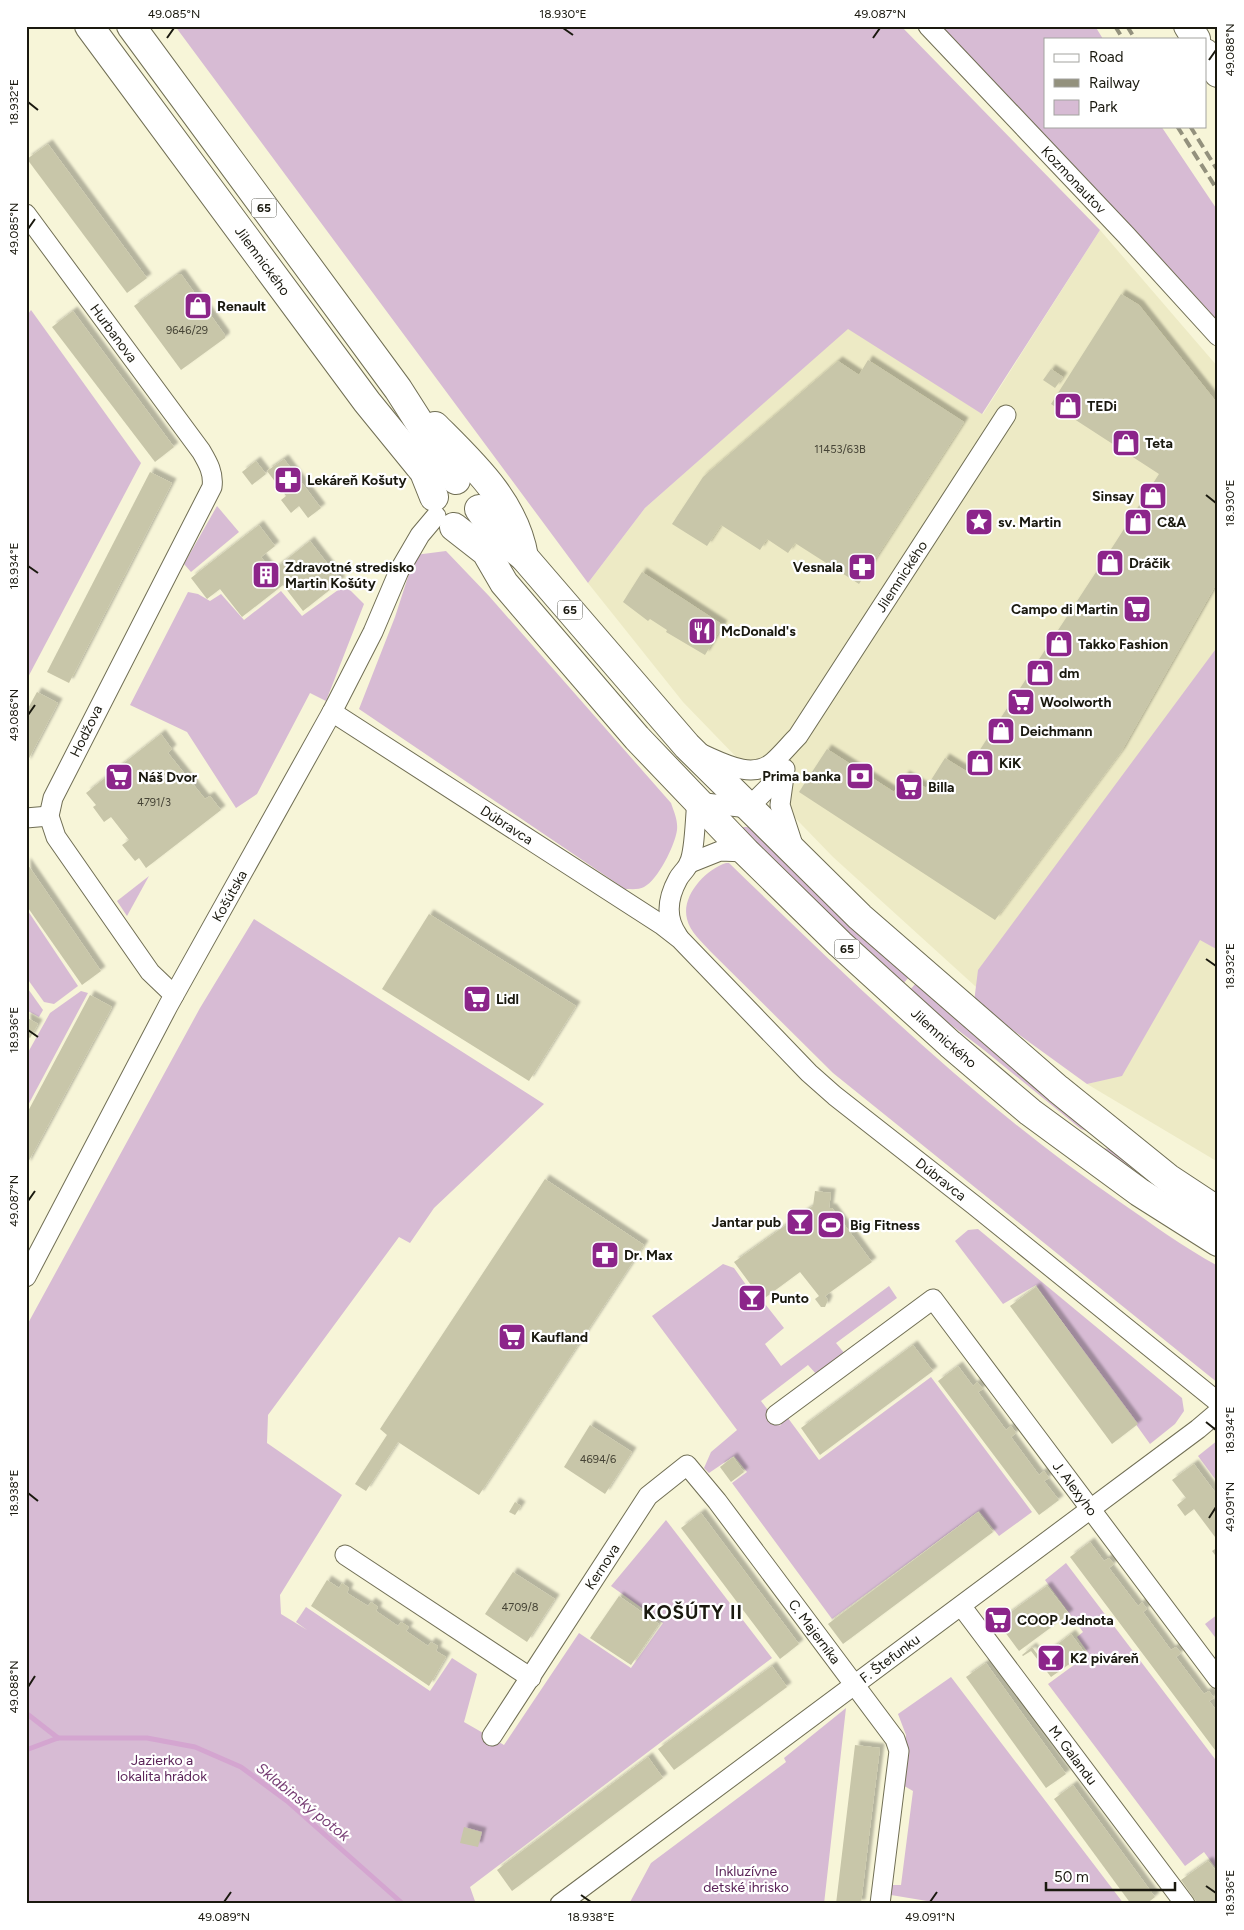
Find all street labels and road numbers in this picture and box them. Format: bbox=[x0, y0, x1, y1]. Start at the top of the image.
street label: Kozmonautov bbox=[1037, 143, 1110, 218]
road number: 65 bbox=[252, 198, 276, 218]
street label: Jilemnického bbox=[231, 223, 293, 299]
street label: Hurbanova bbox=[86, 301, 141, 366]
street label: Jilemnického bbox=[872, 538, 931, 616]
road number: 65 bbox=[558, 600, 582, 620]
street label: Hodžova bbox=[67, 702, 106, 760]
street label: Dúbravca bbox=[477, 802, 536, 848]
street label: Košútska bbox=[209, 867, 251, 925]
road number: 65 bbox=[834, 940, 860, 959]
street label: Jilemnického bbox=[907, 1005, 980, 1072]
street label: Dúbravca bbox=[912, 1155, 969, 1205]
street label: J. Alexyho bbox=[1049, 1458, 1101, 1519]
street label: Kernova bbox=[582, 1541, 623, 1593]
street label: C. Majerníka bbox=[785, 1596, 844, 1668]
street label: F. Štefunku bbox=[856, 1631, 923, 1687]
street label: M. Galandu bbox=[1045, 1722, 1101, 1788]

